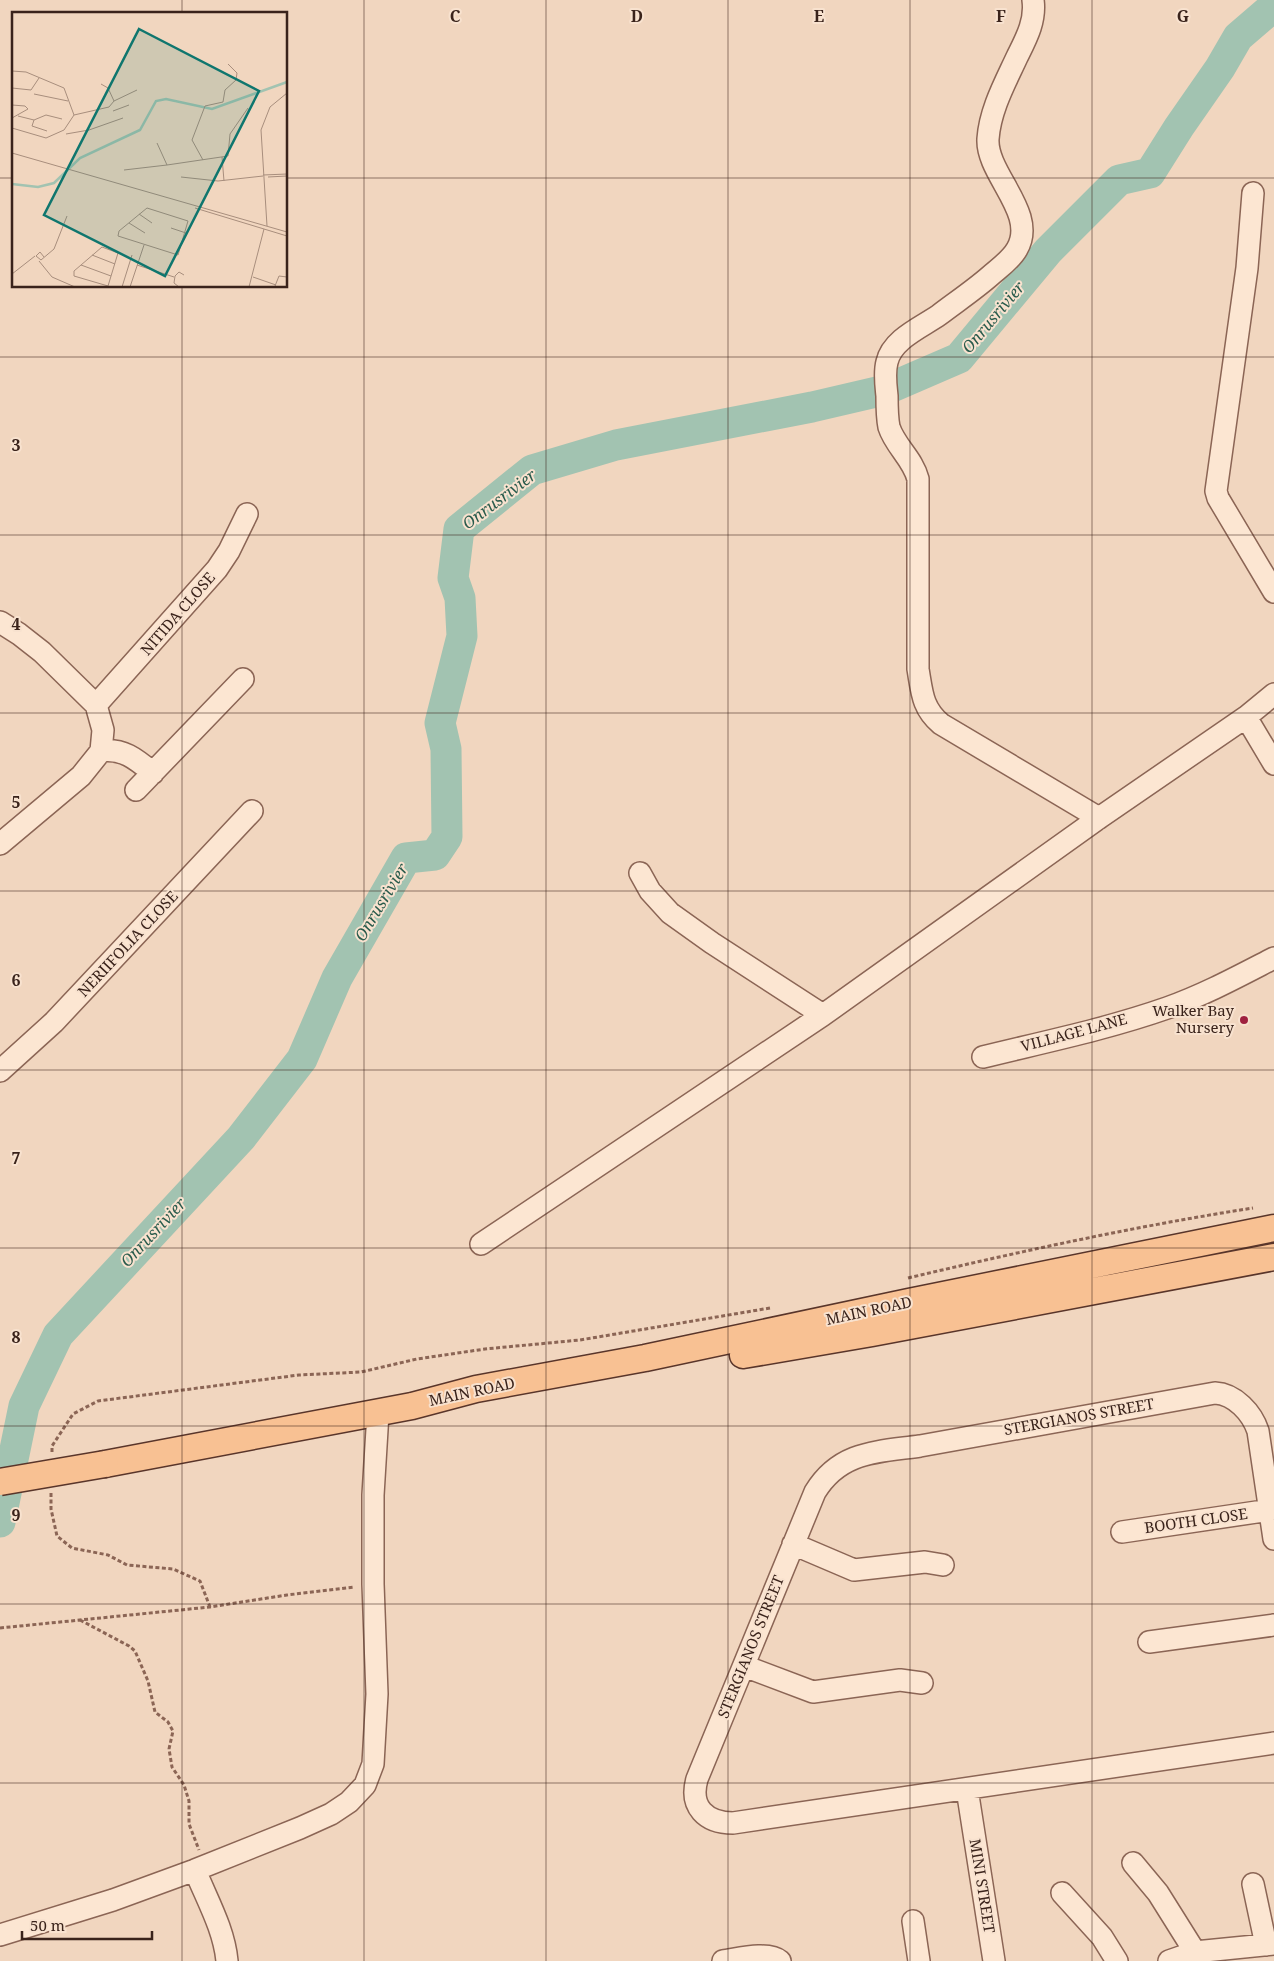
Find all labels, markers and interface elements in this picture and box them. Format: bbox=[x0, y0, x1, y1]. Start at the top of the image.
text: C bbox=[450, 5, 461, 27]
text: D bbox=[631, 5, 643, 27]
text: E bbox=[814, 5, 824, 27]
text: F bbox=[996, 5, 1006, 27]
text: G bbox=[1177, 5, 1189, 27]
inset map bbox=[12, 12, 288, 288]
water label: Onrusrivier bbox=[957, 276, 1030, 357]
text: 3 bbox=[11, 434, 21, 456]
water label: Onrusrivier bbox=[458, 464, 541, 534]
street label: NITIDA CLOSE bbox=[136, 568, 219, 659]
text: 4 bbox=[11, 613, 21, 635]
text: 5 bbox=[11, 791, 21, 813]
water label: Onrusrivier bbox=[349, 859, 413, 945]
street label: NERIIFOLIA CLOSE bbox=[73, 886, 182, 1001]
text: 6 bbox=[11, 969, 21, 991]
place label: Walker Bay Nursery bbox=[1152, 1000, 1235, 1037]
street label: VILLAGE LANE bbox=[1018, 1008, 1129, 1056]
marker: Walker Bay Nursery bbox=[1238, 1014, 1250, 1026]
text: 7 bbox=[11, 1147, 21, 1169]
water label: Onrusrivier bbox=[115, 1192, 191, 1271]
street label: MAIN ROAD bbox=[824, 1291, 914, 1329]
text: 8 bbox=[11, 1326, 21, 1348]
street label: MAIN ROAD bbox=[427, 1372, 517, 1410]
street label: STERGIANOS STREET bbox=[1002, 1393, 1155, 1439]
street label: BOOTH CLOSE bbox=[1143, 1503, 1249, 1537]
text: 9 bbox=[11, 1504, 21, 1526]
street label: STERGIANOS STREET bbox=[712, 1572, 788, 1721]
street label: MINI STREET bbox=[966, 1837, 1000, 1934]
scale bar bbox=[22, 1908, 152, 1940]
text: 50 m bbox=[30, 1915, 65, 1935]

